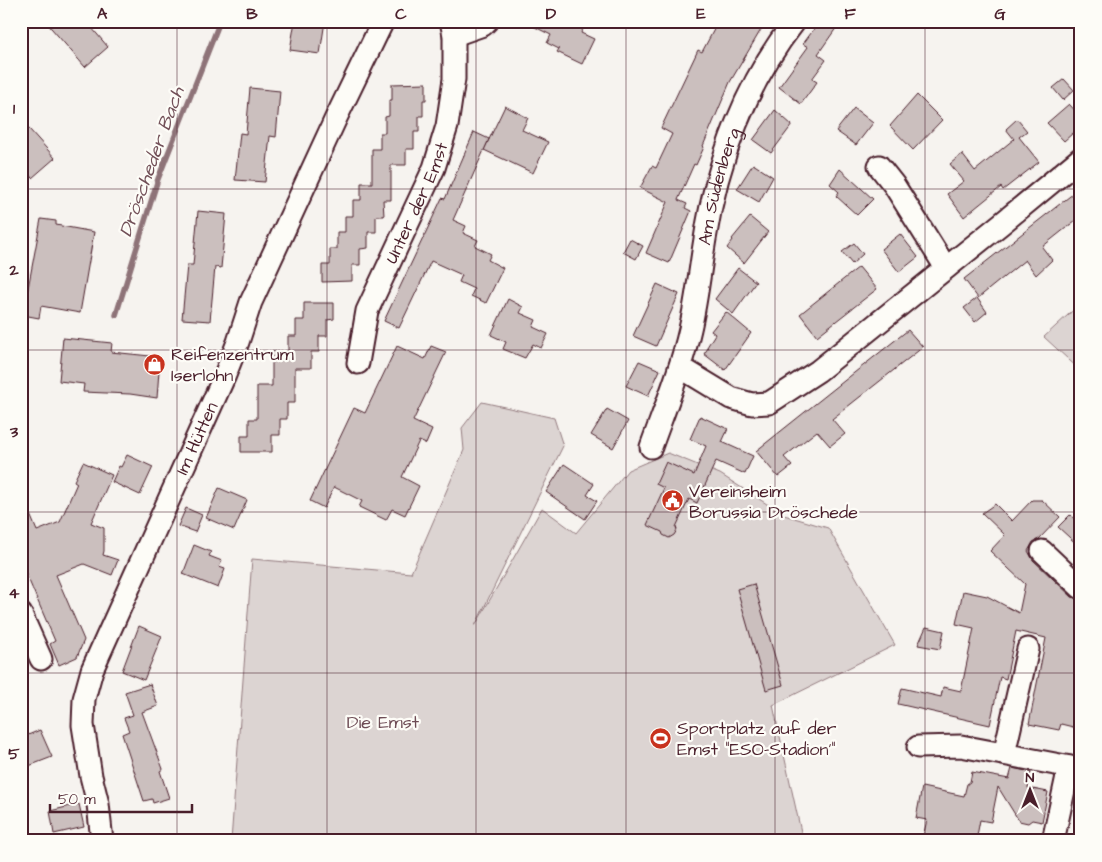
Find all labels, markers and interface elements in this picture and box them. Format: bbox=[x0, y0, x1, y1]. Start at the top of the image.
text: A bbox=[97, 3, 108, 25]
text: B bbox=[246, 3, 258, 25]
text: C bbox=[395, 3, 407, 25]
text: D bbox=[546, 3, 557, 25]
text: E bbox=[696, 3, 706, 25]
text: F bbox=[844, 3, 856, 25]
text: G bbox=[994, 3, 1006, 25]
water label: Dröscheder Bach bbox=[112, 82, 192, 241]
text: 1 bbox=[13, 98, 16, 120]
street label: Am Südenberg bbox=[692, 124, 747, 247]
street label: Unter der Emst bbox=[379, 138, 454, 267]
text: 2 bbox=[8, 259, 19, 281]
place label: Reifenzentrum Iserlohn bbox=[171, 342, 294, 388]
shop icon: Reifenzentrum Iserlohn bbox=[143, 352, 167, 376]
street label: Im Hütten bbox=[169, 398, 224, 479]
text: 3 bbox=[9, 421, 19, 443]
place label: Vereinsheim Borussia Dröschede bbox=[689, 479, 858, 525]
public building icon: Vereinsheim Borussia Dröschede bbox=[661, 489, 685, 513]
text: 4 bbox=[9, 582, 20, 604]
park label: Die Emst bbox=[347, 710, 420, 735]
place label: Sportplatz auf der Emst "ESO-Stadion'" bbox=[677, 716, 836, 762]
sports icon: Sportplatz auf der Emst "ESO-Stadion'" bbox=[649, 726, 673, 750]
text: 5 bbox=[8, 743, 20, 765]
north arrow bbox=[1004, 764, 1054, 814]
text: N bbox=[1026, 768, 1035, 788]
scale bar bbox=[50, 782, 192, 814]
text: 50 m bbox=[58, 789, 96, 810]

